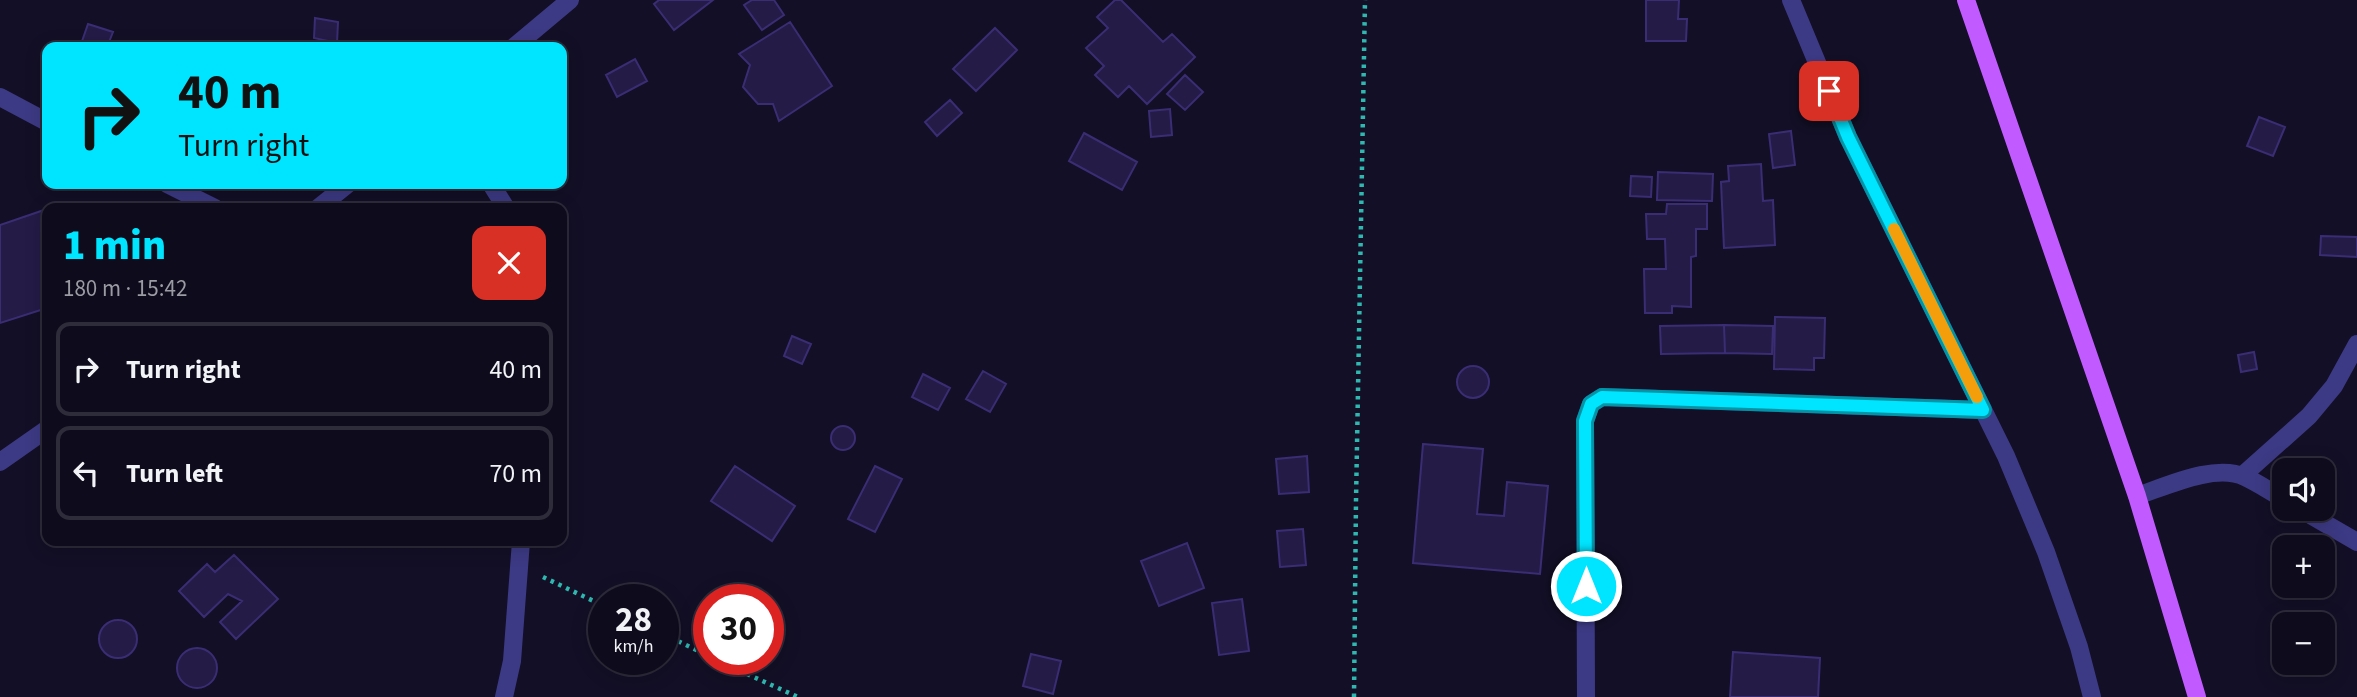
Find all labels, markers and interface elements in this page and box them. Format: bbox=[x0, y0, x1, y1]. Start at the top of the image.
text: 40 m bbox=[178, 58, 282, 128]
pin bbox=[1799, 61, 1859, 121]
icon: right bbox=[63, 70, 154, 161]
icon: arrive bbox=[1810, 72, 1848, 110]
text: Turn right bbox=[178, 123, 309, 169]
text: 1 min bbox=[63, 216, 166, 276]
button: close bbox=[472, 226, 546, 300]
text: 180 m · 15:42 bbox=[63, 272, 187, 305]
icon: right bbox=[67, 350, 105, 388]
text: Turn right bbox=[126, 351, 241, 388]
text: 40 m bbox=[489, 351, 542, 388]
icon: left bbox=[67, 454, 105, 492]
text: Turn left bbox=[126, 455, 223, 492]
text: 70 m bbox=[489, 455, 542, 492]
map controls bbox=[2272, 458, 2335, 675]
button: sound bbox=[2272, 458, 2335, 521]
button: + bbox=[2272, 535, 2335, 598]
position arrow bbox=[1549, 549, 1623, 623]
speed limit sign: 30 bbox=[693, 584, 784, 675]
text: 28 bbox=[615, 595, 652, 645]
button: − bbox=[2272, 612, 2335, 675]
text: km/h bbox=[614, 634, 653, 659]

